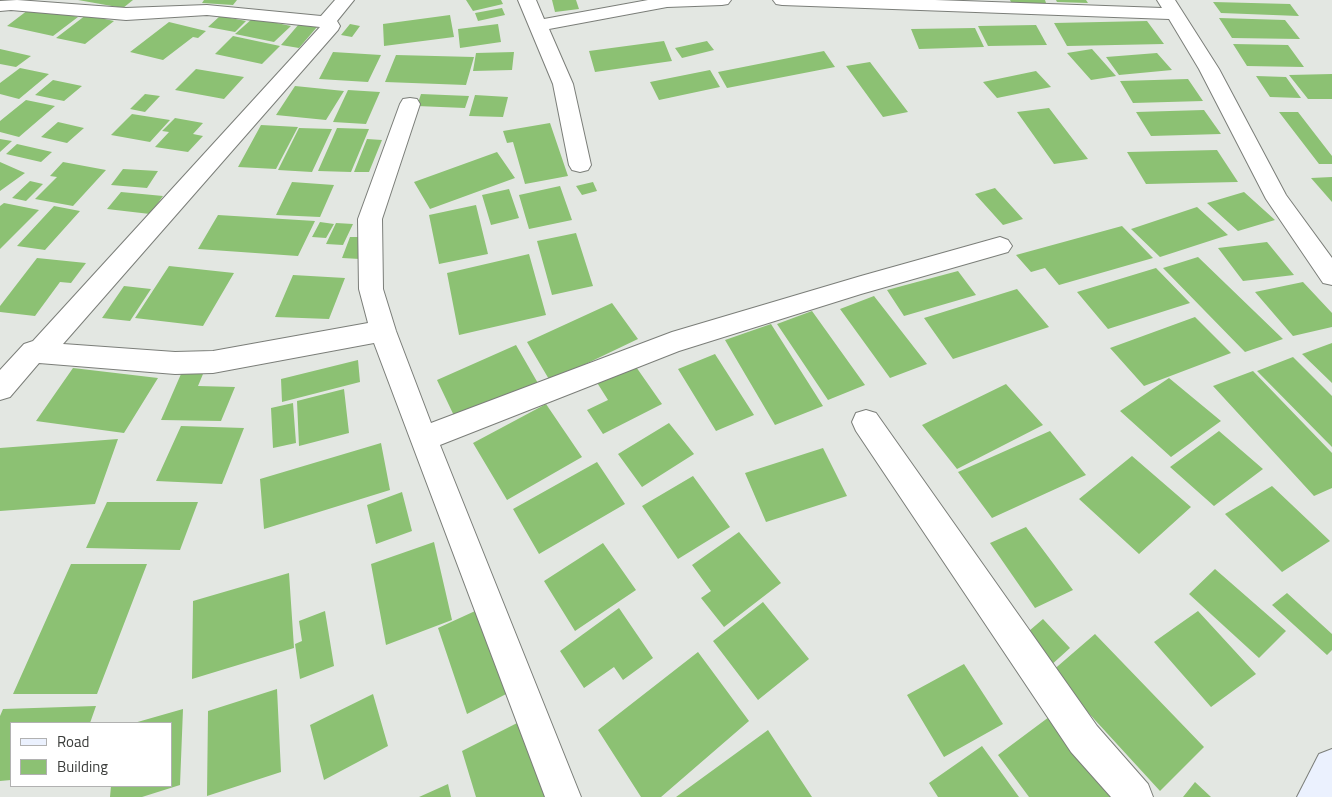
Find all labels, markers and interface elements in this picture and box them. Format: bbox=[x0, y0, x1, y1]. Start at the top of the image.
legend bbox=[10, 722, 172, 787]
text: Road bbox=[57, 730, 89, 753]
text: Building bbox=[57, 755, 108, 778]

